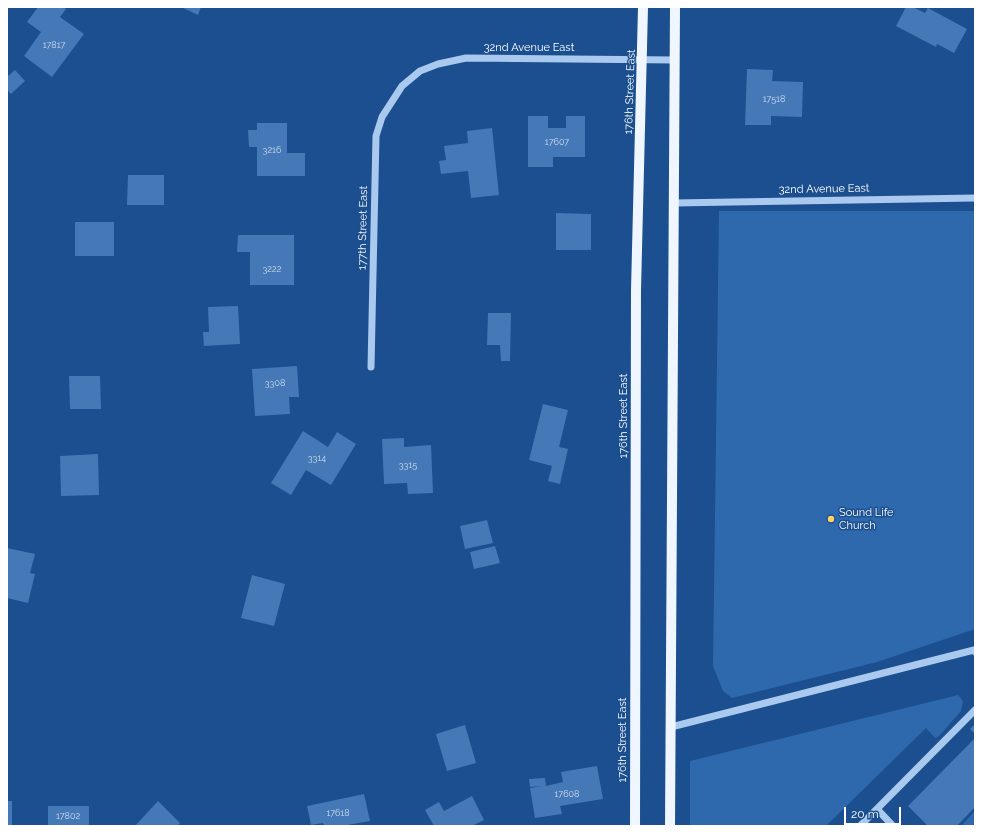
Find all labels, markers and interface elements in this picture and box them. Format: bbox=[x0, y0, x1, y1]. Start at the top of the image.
house number: 17817 bbox=[43, 40, 65, 50]
street label: 32nd Avenue East bbox=[484, 41, 574, 55]
street label: 176th Street East bbox=[622, 49, 638, 135]
house number: 17518 bbox=[763, 94, 785, 104]
house number: 17607 bbox=[545, 137, 569, 147]
house number: 3216 bbox=[263, 145, 281, 155]
street label: 32nd Avenue East bbox=[779, 182, 869, 196]
street label: 177th Street East bbox=[356, 186, 370, 270]
house number: 3222 bbox=[263, 264, 281, 274]
street label: 176th Street East bbox=[617, 373, 631, 459]
house number: 3308 bbox=[265, 378, 285, 388]
house number: 3314 bbox=[308, 453, 326, 463]
house number: 3315 bbox=[399, 460, 417, 470]
place label: Sound Life Church bbox=[839, 506, 894, 532]
marker: Sound Life Church bbox=[826, 514, 836, 524]
street label: 176th Street East bbox=[616, 697, 630, 783]
house number: 17608 bbox=[555, 789, 579, 799]
scale bar bbox=[846, 799, 903, 825]
text: 20 m bbox=[851, 807, 879, 821]
house number: 17618 bbox=[326, 808, 350, 818]
house number: 17802 bbox=[56, 811, 80, 821]

